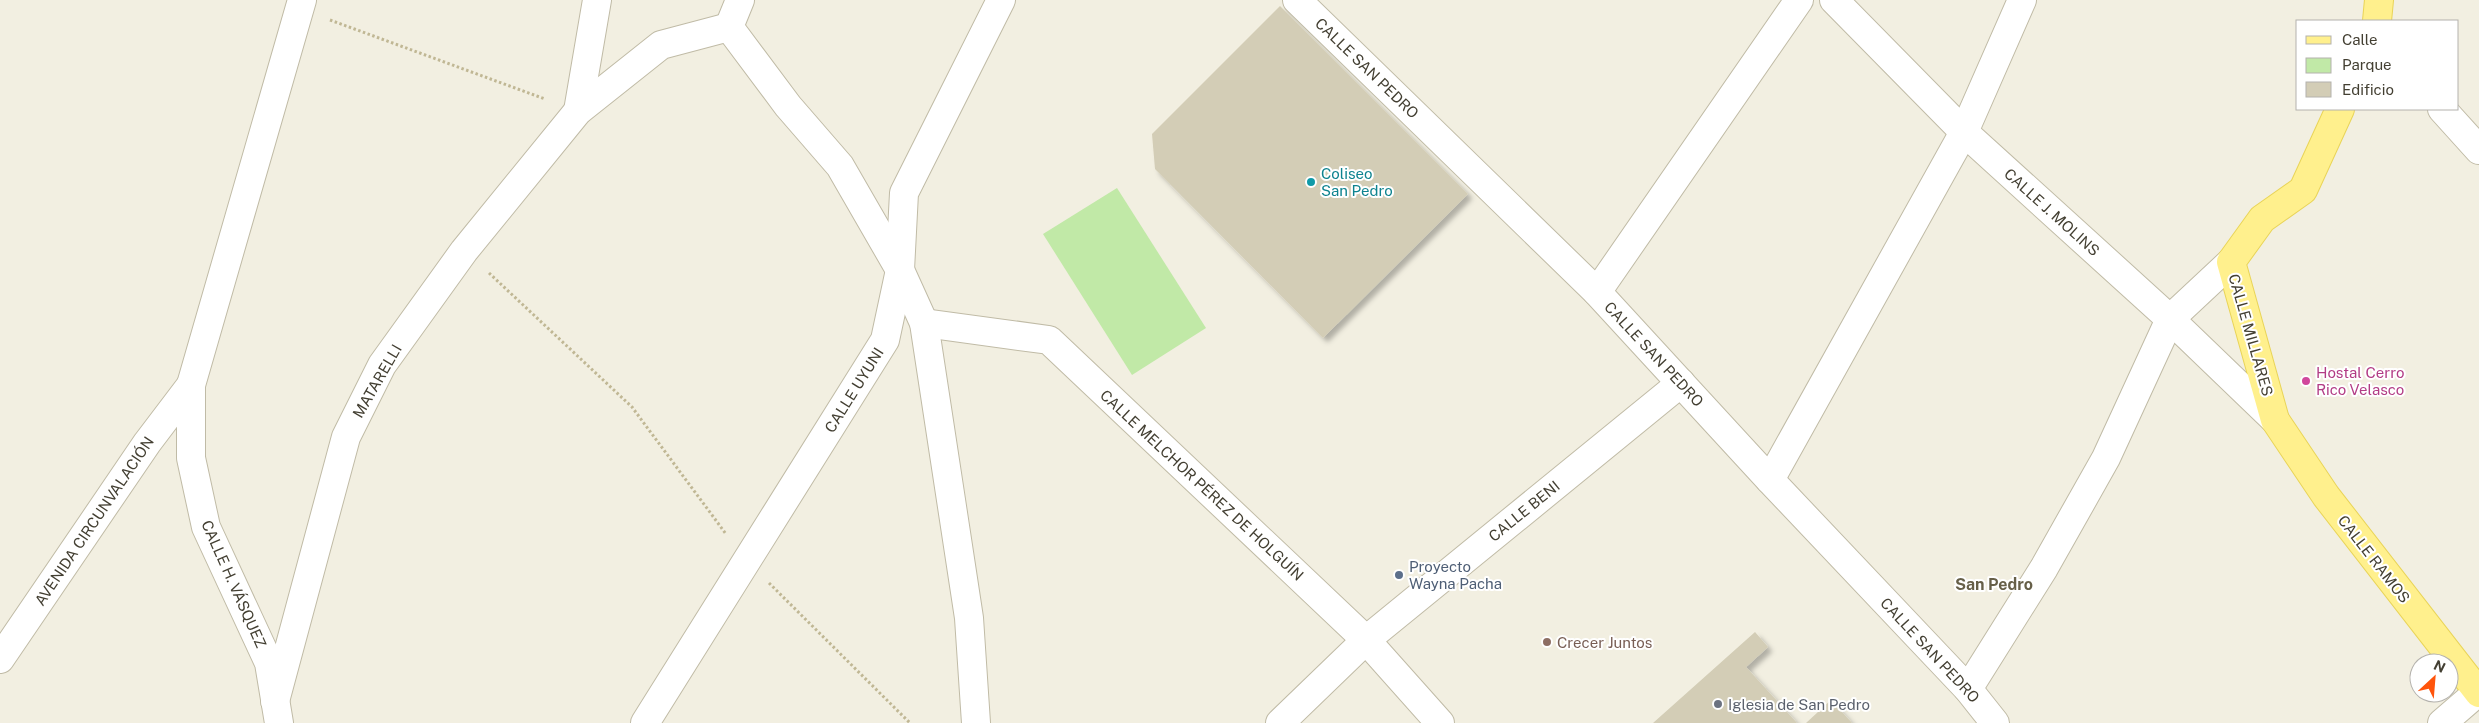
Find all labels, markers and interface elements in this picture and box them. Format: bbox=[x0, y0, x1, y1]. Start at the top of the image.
street label: CALLE SAN PEDRO bbox=[1312, 14, 1422, 122]
legend bbox=[2296, 20, 2459, 110]
text: Calle bbox=[2342, 31, 2378, 48]
text: Parque bbox=[2342, 56, 2392, 73]
text: Edificio bbox=[2342, 81, 2394, 98]
place label: Coliseo San Pedro bbox=[1321, 165, 1393, 199]
street label: CALLE J. MOLINS bbox=[2001, 165, 2103, 259]
marker: Coliseo San Pedro bbox=[1305, 176, 1317, 188]
street label: CALLE MILLARES bbox=[2225, 272, 2277, 398]
street label: CALLE SAN PEDRO bbox=[1601, 298, 1707, 410]
street label: MATARELLI bbox=[349, 341, 405, 421]
street label: CALLE UYUNI bbox=[821, 344, 887, 436]
place label: Hostal Cerro Rico Velasco bbox=[2316, 364, 2404, 398]
marker: Hostal Cerro Rico Velasco bbox=[2300, 375, 2312, 387]
street label: CALLE MELCHOR PÉREZ DE HOLGUÍN bbox=[1097, 386, 1307, 584]
street label: AVENIDA CIRCUNVALACIÓN bbox=[30, 433, 157, 609]
street label: CALLE BENI bbox=[1485, 477, 1563, 545]
street label: CALLE RAMOS bbox=[2335, 512, 2413, 606]
street label: CALLE H. VÁSQUEZ bbox=[198, 517, 270, 651]
place label: Proyecto Wayna Pacha bbox=[1409, 558, 1502, 592]
marker: Proyecto Wayna Pacha bbox=[1393, 569, 1405, 581]
district label: San Pedro bbox=[1955, 575, 2033, 594]
street label: CALLE SAN PEDRO bbox=[1877, 594, 1983, 706]
place label: Crecer Juntos bbox=[1557, 634, 1652, 651]
marker: Crecer Juntos bbox=[1541, 636, 1553, 648]
north arrow bbox=[2409, 653, 2459, 703]
text: N bbox=[2431, 657, 2448, 676]
place label: Iglesia de San Pedro bbox=[1728, 696, 1870, 713]
marker: Iglesia de San Pedro bbox=[1712, 698, 1724, 710]

